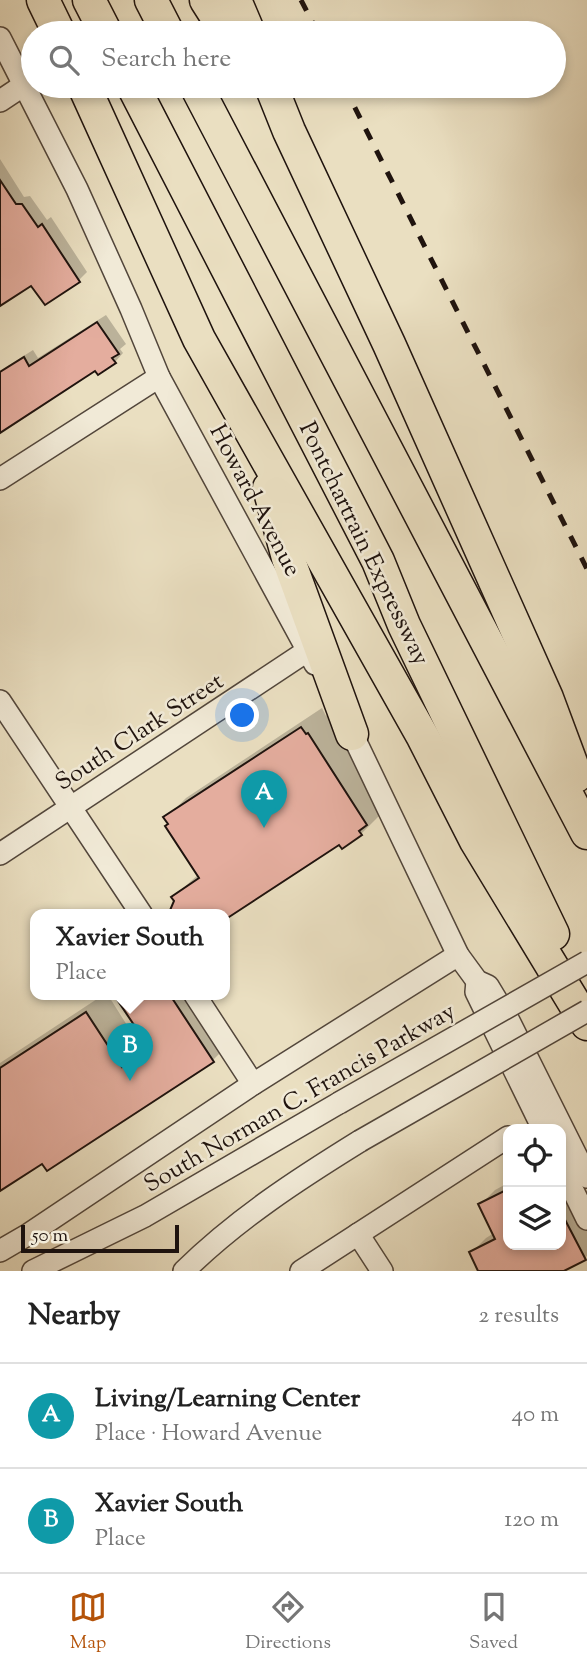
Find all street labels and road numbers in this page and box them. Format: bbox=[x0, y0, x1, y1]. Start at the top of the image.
street label: Pontchartrain Expressway bbox=[289, 416, 437, 671]
street label: Howard Avenue bbox=[200, 419, 309, 583]
street label: South Clark Street bbox=[49, 665, 231, 800]
street label: South Norman C. Francis Parkway bbox=[138, 995, 462, 1202]

